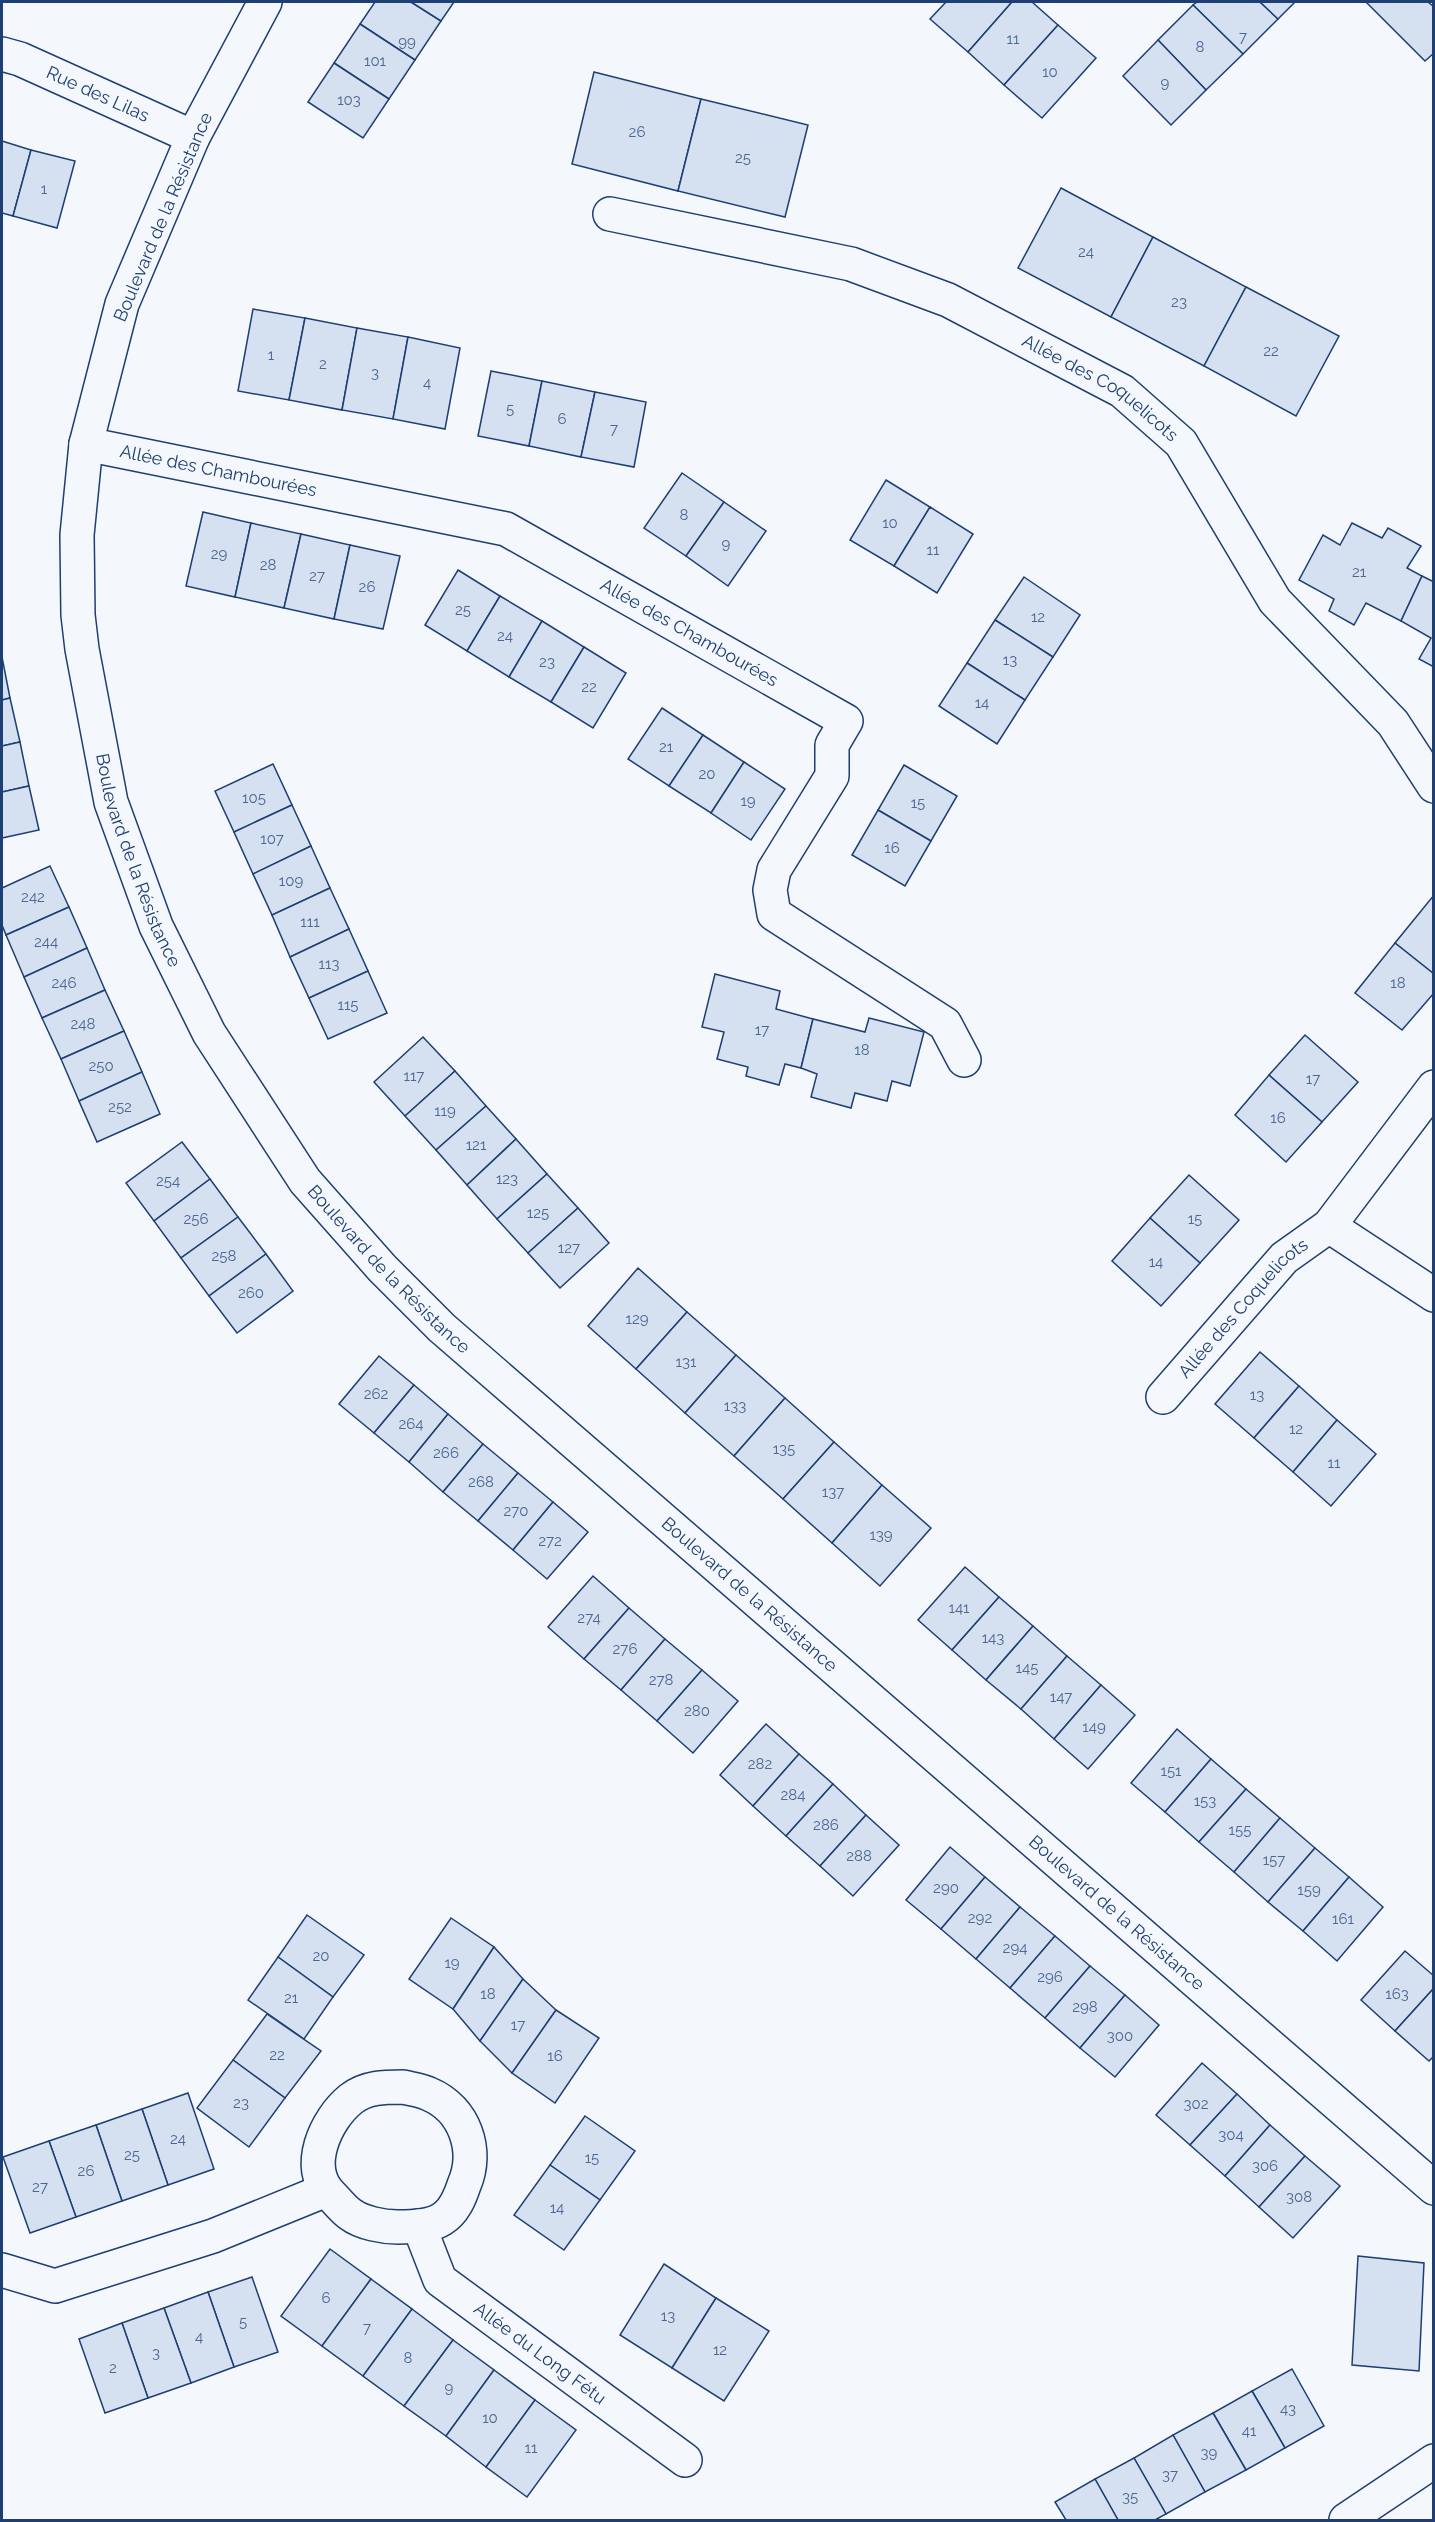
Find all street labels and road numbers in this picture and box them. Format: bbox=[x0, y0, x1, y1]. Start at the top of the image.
street label: Rue des Lilas bbox=[43, 61, 153, 126]
street label: Boulevard de la Résistance bbox=[109, 109, 216, 325]
street label: Allée des Coquelicots bbox=[1019, 330, 1183, 446]
street label: Allée des Chambourées bbox=[118, 440, 319, 501]
street label: Allée des Chambourées bbox=[597, 574, 782, 691]
street label: Boulevard de la Résistance bbox=[92, 752, 186, 971]
street label: Boulevard de la Résistance bbox=[304, 1181, 475, 1358]
street label: Allée des Coquelicots bbox=[1174, 1233, 1312, 1382]
street label: Boulevard de la Résistance bbox=[658, 1512, 842, 1676]
street label: Boulevard de la Résistance bbox=[1025, 1831, 1209, 1995]
street label: Allée du Long Fétu bbox=[470, 2298, 610, 2408]

